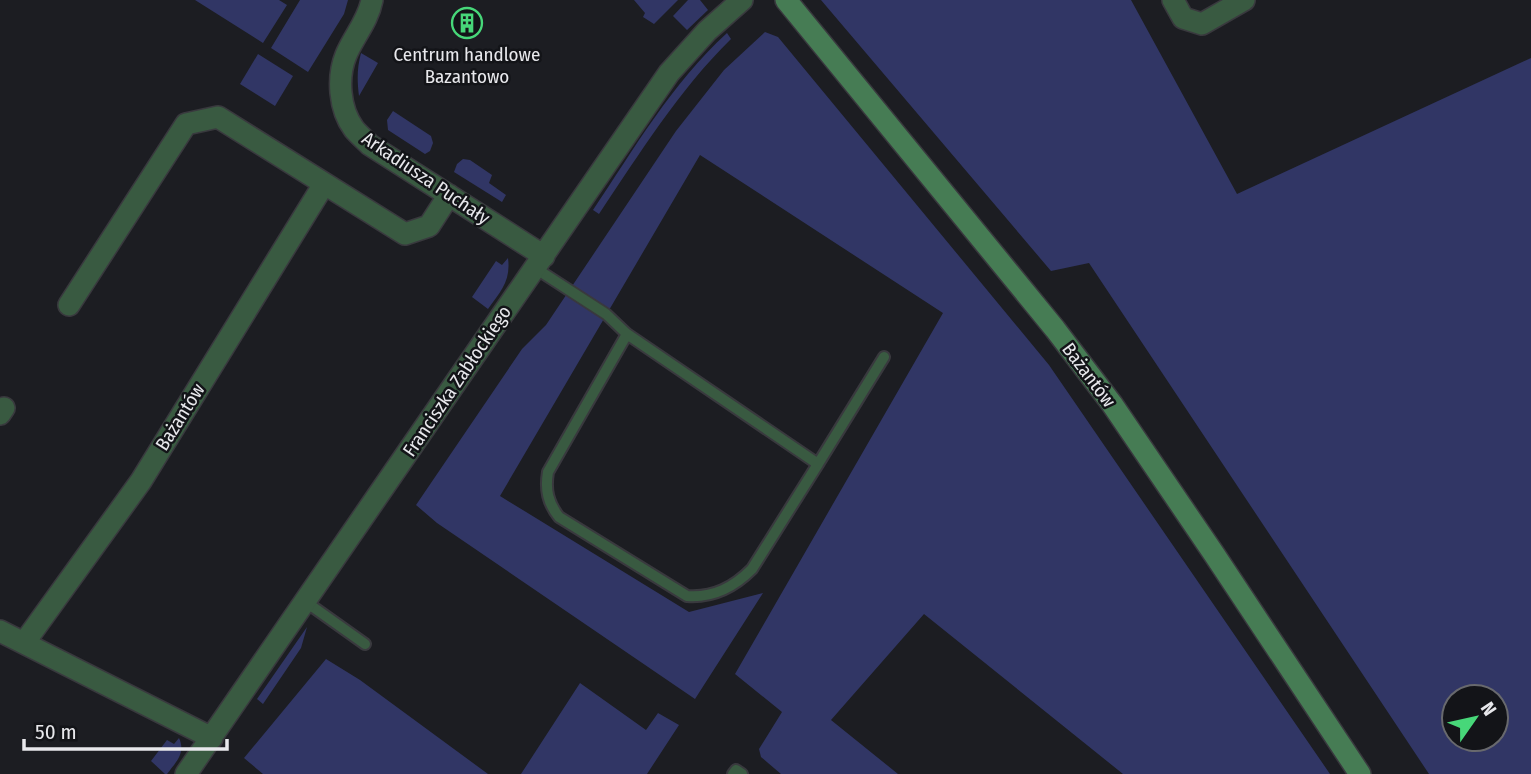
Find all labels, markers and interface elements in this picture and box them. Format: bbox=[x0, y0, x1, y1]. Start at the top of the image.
building icon: Centrum handlowe Bazantowo bbox=[450, 6, 484, 40]
place label: Centrum handlowe Bazantowo bbox=[394, 43, 540, 88]
street label: Arkadiusza Puchały bbox=[358, 127, 495, 230]
street label: Franciszka Zabłockiego bbox=[398, 301, 516, 461]
street label: Bażantów bbox=[1057, 338, 1121, 412]
street label: Bażantów bbox=[150, 379, 210, 455]
north arrow bbox=[1440, 683, 1510, 753]
text: N bbox=[1476, 698, 1501, 720]
scale bar bbox=[24, 708, 228, 752]
text: 50 m bbox=[35, 719, 77, 745]

